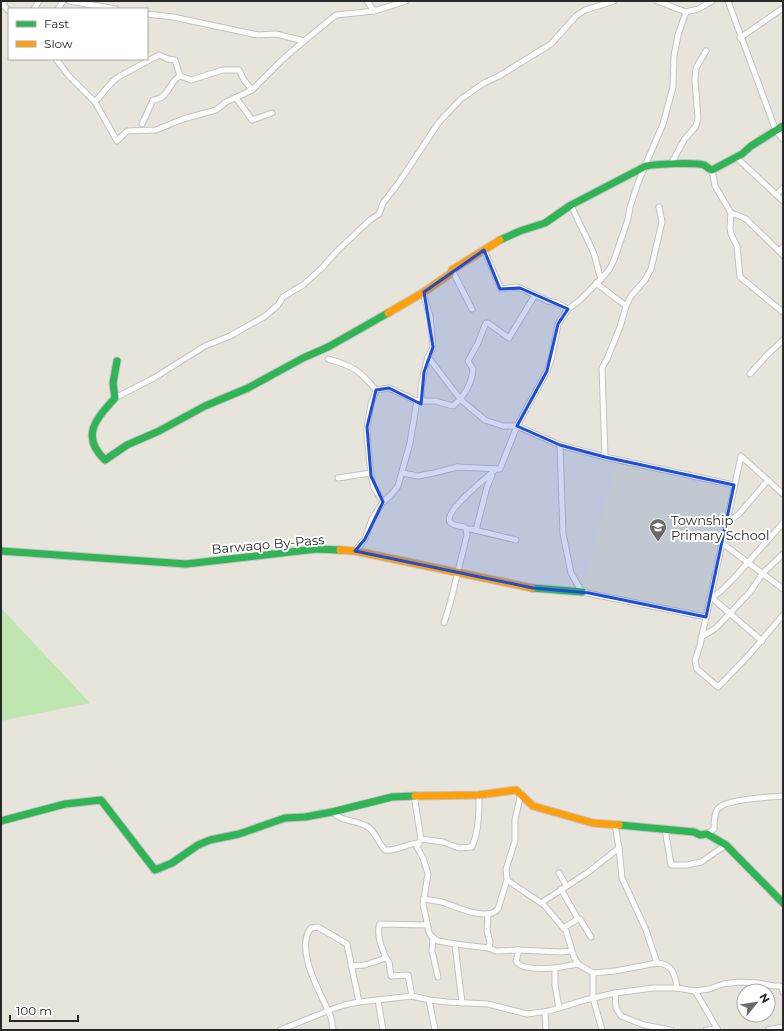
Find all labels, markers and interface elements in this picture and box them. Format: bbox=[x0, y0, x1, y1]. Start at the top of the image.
legend bbox=[8, 8, 148, 60]
text: Fast bbox=[44, 16, 69, 31]
text: Slow bbox=[44, 36, 73, 51]
place label: Township Primary School bbox=[671, 512, 770, 543]
school or university icon: Township Primary School bbox=[648, 517, 668, 542]
street label: Barwaqo By-Pass bbox=[211, 531, 325, 557]
north arrow bbox=[736, 983, 776, 1023]
text: N bbox=[756, 991, 773, 1005]
scale bar bbox=[10, 997, 78, 1023]
text: 100 m bbox=[16, 1003, 52, 1018]

